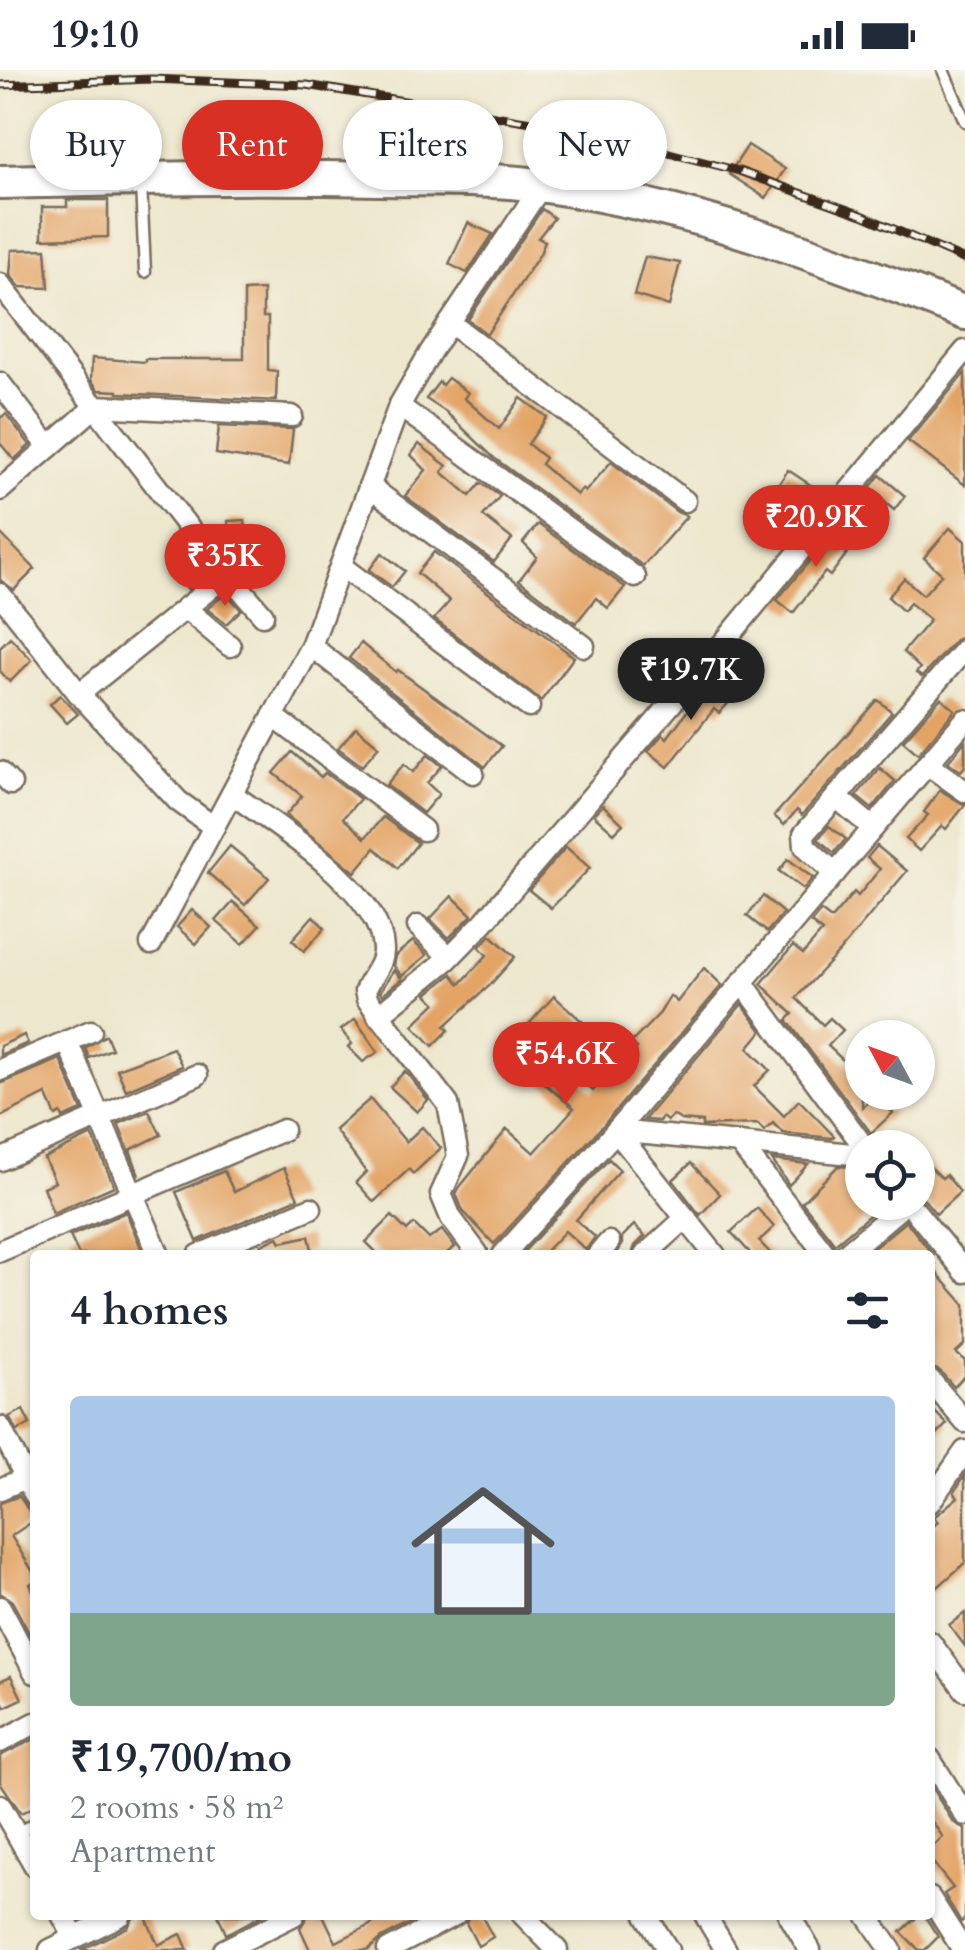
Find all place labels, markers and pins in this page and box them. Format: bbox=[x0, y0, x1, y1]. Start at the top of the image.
pin: ₹20.9K bbox=[735, 485, 897, 570]
pin: ₹35K bbox=[166, 524, 284, 609]
pin: ₹19.7K bbox=[610, 638, 772, 723]
pin: ₹54.6K bbox=[485, 1022, 647, 1107]

